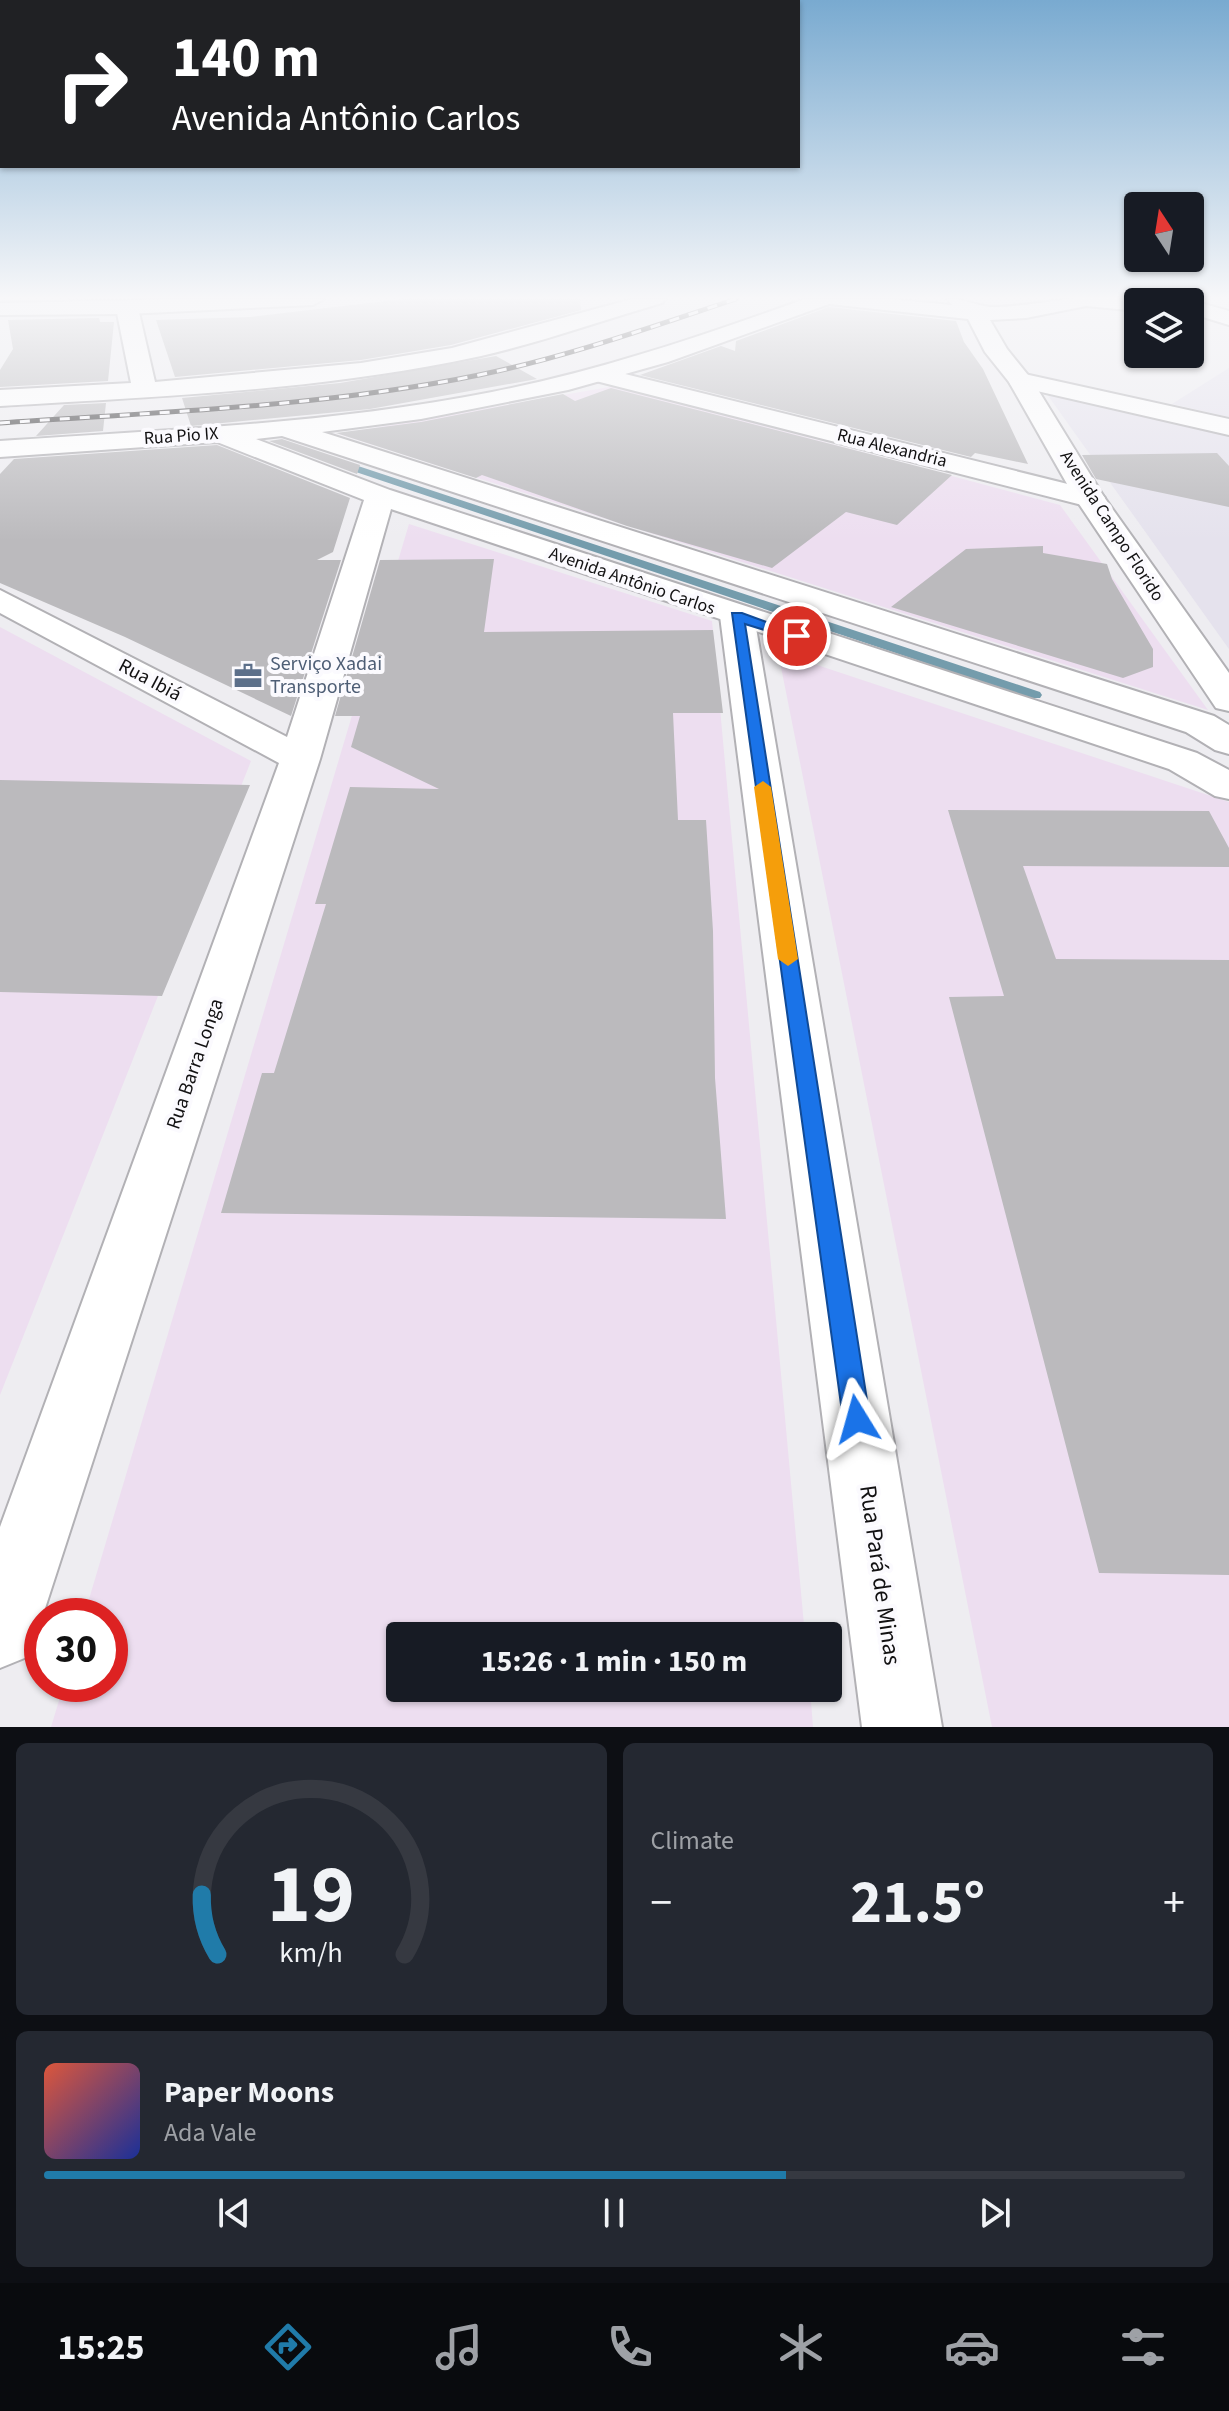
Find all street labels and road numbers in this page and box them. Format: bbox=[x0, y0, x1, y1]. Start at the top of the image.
street label: Rua Pio IX bbox=[143, 421, 219, 451]
street label: Rua Alexandria bbox=[834, 422, 950, 474]
street label: Avenida Campo Florido bbox=[1054, 446, 1170, 606]
street label: Avenida Antônio Carlos bbox=[546, 541, 718, 621]
street label: Rua Ibiá bbox=[114, 652, 186, 708]
street label: Rua Barra Longa bbox=[159, 995, 231, 1133]
street label: Rua Pará de Minas bbox=[850, 1483, 910, 1667]

